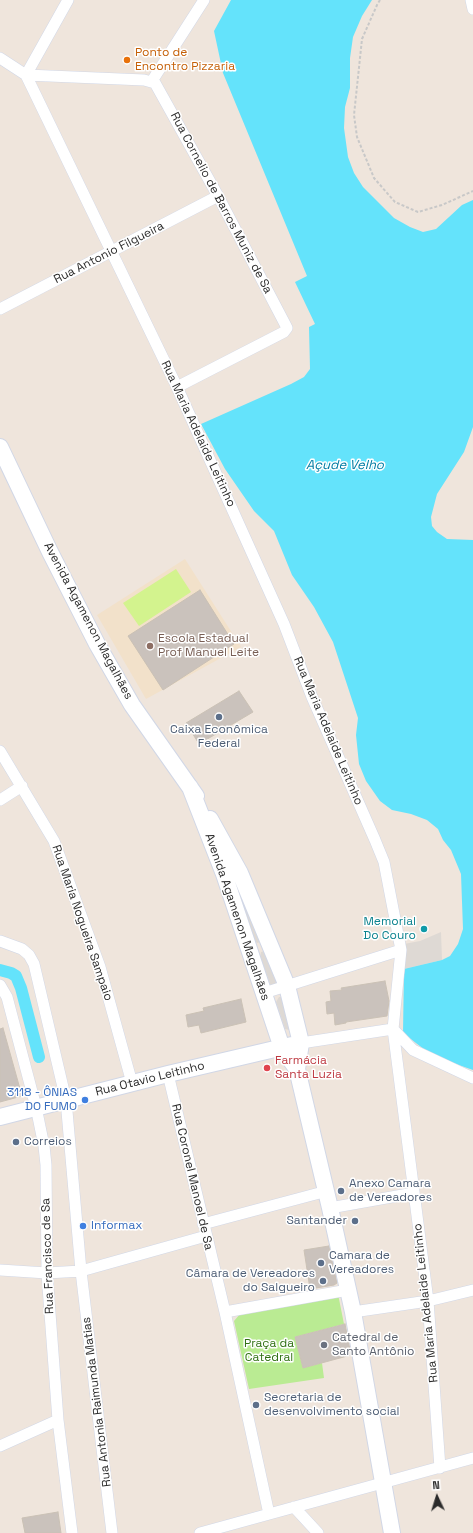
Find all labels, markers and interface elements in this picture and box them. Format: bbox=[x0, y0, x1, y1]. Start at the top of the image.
place label: Ponto de Encontro Pizzaria bbox=[135, 46, 235, 74]
marker: Ponto de Encontro Pizzaria bbox=[122, 55, 132, 65]
street label: Rua Cornelio de Barros Muniz de Sa bbox=[167, 110, 275, 296]
street label: Rua Antonio Filgueira bbox=[51, 219, 167, 287]
street label: Rua Maria Adelaide Leitinho bbox=[158, 359, 238, 509]
water label: Açude Velho bbox=[306, 457, 384, 473]
street label: Avenida Agamenon Magalhães bbox=[40, 540, 136, 702]
place label: Escola Estadual Prof Manuel Leite bbox=[158, 632, 259, 660]
marker: Escola Estadual Prof Manuel Leite bbox=[145, 641, 155, 651]
street label: Rua Maria Adelaide Leitinho bbox=[290, 655, 366, 807]
marker: Caixa Econômica Federal bbox=[214, 712, 224, 722]
place label: Caixa Econômica Federal bbox=[170, 723, 268, 751]
street label: Avenida Agamenon Magalhães bbox=[202, 832, 272, 1002]
street label: Rua Maria Nogueira Sampaio bbox=[49, 843, 115, 1003]
place label: Memorial Do Couro bbox=[363, 915, 416, 943]
marker: Memorial Do Couro bbox=[419, 924, 429, 934]
place label: Farmácia Santa Luzia bbox=[275, 1054, 342, 1082]
street label: Rua Otavio Leitinho bbox=[94, 1058, 206, 1100]
marker: Farmácia Santa Luzia bbox=[262, 1063, 272, 1073]
place label: 3118 - ÔNIAS DO FUMO bbox=[7, 1086, 77, 1114]
marker: 3118 - ÔNIAS DO FUMO bbox=[80, 1095, 90, 1105]
street label: Rua Coronel Manoel de Sa bbox=[168, 1103, 216, 1251]
place label: Correios bbox=[24, 1135, 72, 1149]
marker: Correios bbox=[11, 1137, 21, 1147]
place label: Anexo Camara de Vereadores bbox=[349, 1177, 432, 1205]
marker: Anexo Camara de Vereadores bbox=[336, 1186, 346, 1196]
street label: Rua Francisco de Sa bbox=[39, 1198, 57, 1314]
place label: Santander bbox=[286, 1214, 347, 1228]
marker: Santander bbox=[350, 1216, 360, 1226]
place label: Informax bbox=[91, 1219, 142, 1233]
marker: Informax bbox=[78, 1221, 88, 1231]
street label: Rua Maria Adelaide Leitinho bbox=[410, 1223, 442, 1383]
place label: Camara de Vereadores bbox=[329, 1249, 394, 1277]
marker: Camara de Vereadores bbox=[316, 1258, 326, 1268]
place label: Câmara de Vereadores do Salgueiro bbox=[186, 1267, 315, 1295]
marker: Câmara de Vereadores do Salgueiro bbox=[318, 1276, 328, 1286]
street label: Rua Antonia Raimunda Matias bbox=[79, 1316, 115, 1488]
place label: Catedral de Santo Antônio bbox=[332, 1331, 414, 1359]
park label: Praça da Catedral bbox=[244, 1337, 294, 1365]
marker: Catedral de Santo Antônio bbox=[319, 1340, 329, 1350]
place label: Secretaria de desenvolvimento social bbox=[264, 1391, 400, 1419]
marker: Secretaria de desenvolvimento social bbox=[251, 1400, 261, 1410]
north arrow bbox=[417, 1477, 457, 1517]
text: N bbox=[432, 1478, 440, 1492]

